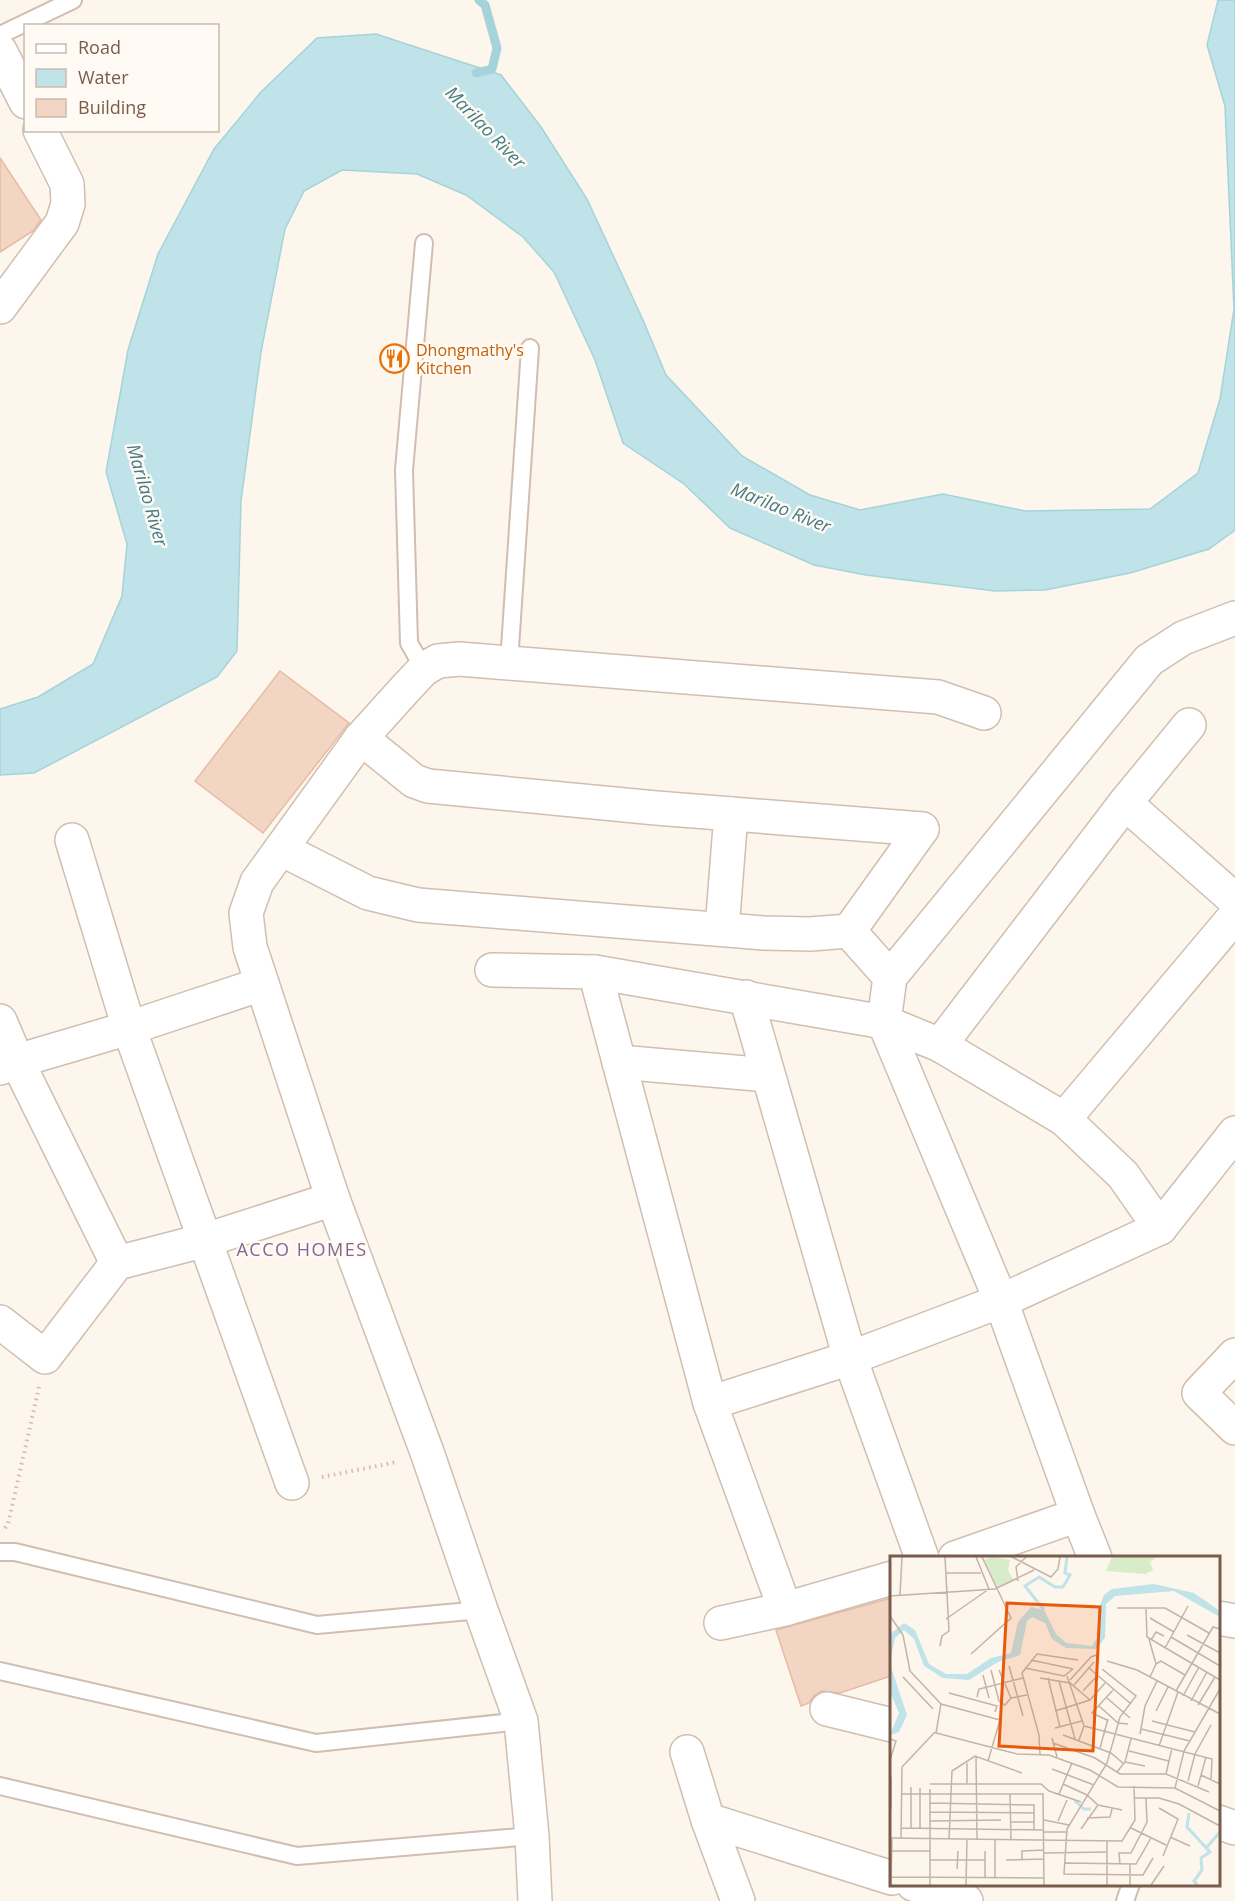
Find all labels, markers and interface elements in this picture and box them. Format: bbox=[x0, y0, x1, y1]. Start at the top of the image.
legend bbox=[24, 24, 219, 132]
text: Road bbox=[78, 35, 121, 59]
text: Water bbox=[78, 65, 129, 89]
water label: Marilao River bbox=[441, 81, 532, 174]
text: Building bbox=[78, 95, 146, 119]
place label: Dhongmathy's Kitchen bbox=[416, 339, 524, 379]
restaurant icon: Dhongmathy's Kitchen bbox=[379, 343, 411, 375]
water label: Marilao River bbox=[122, 441, 174, 550]
water label: Marilao River bbox=[728, 476, 835, 538]
district label: ACCO HOMES bbox=[236, 1237, 368, 1261]
inset map bbox=[890, 1556, 1220, 1886]

